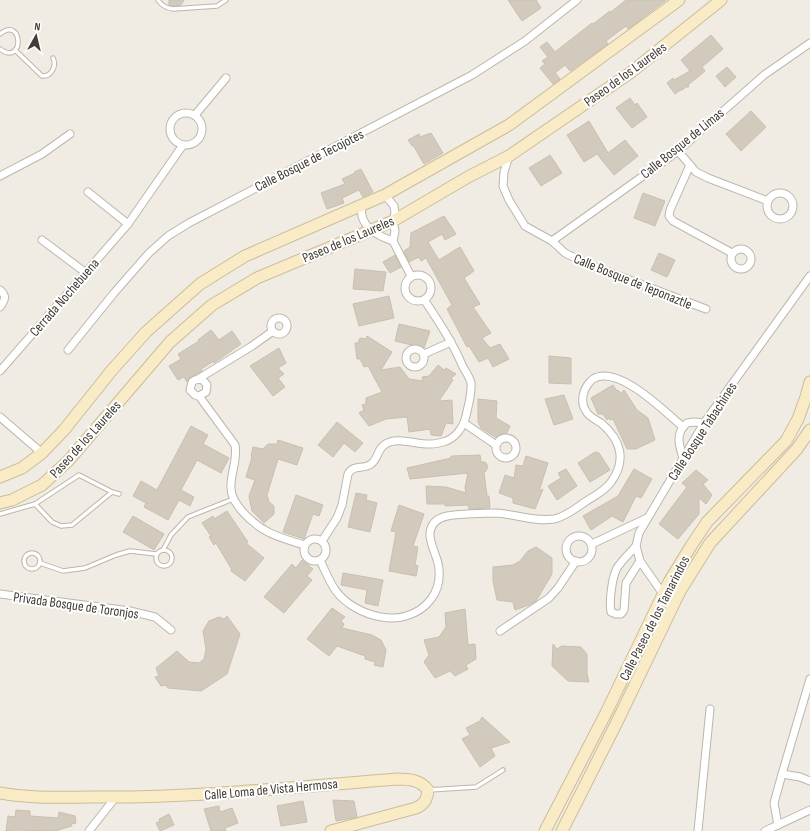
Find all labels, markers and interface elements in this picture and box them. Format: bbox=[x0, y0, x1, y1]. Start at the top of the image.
north arrow bbox=[16, 16, 56, 56]
text: N bbox=[34, 20, 41, 33]
street label: Paseo de los Laureles bbox=[581, 39, 670, 110]
street label: Calle Bosque de Limas bbox=[637, 105, 727, 182]
street label: Calle Bosque de Tecojotes bbox=[252, 126, 367, 195]
street label: Paseo de los Laureles bbox=[300, 212, 397, 266]
street label: Calle Bosque de Teponaztle bbox=[571, 250, 695, 313]
street label: Cerrada Nochebuena bbox=[26, 255, 103, 340]
street label: Calle Bosque Tabachines bbox=[664, 379, 741, 484]
street label: Paseo de los Laureles bbox=[46, 397, 125, 482]
street label: Calle Paseo de los Tamarindos bbox=[616, 553, 693, 684]
street label: Privada Bosque de Toronjos bbox=[12, 588, 140, 623]
street label: Calle Loma de Vista Hermosa bbox=[204, 775, 338, 804]

